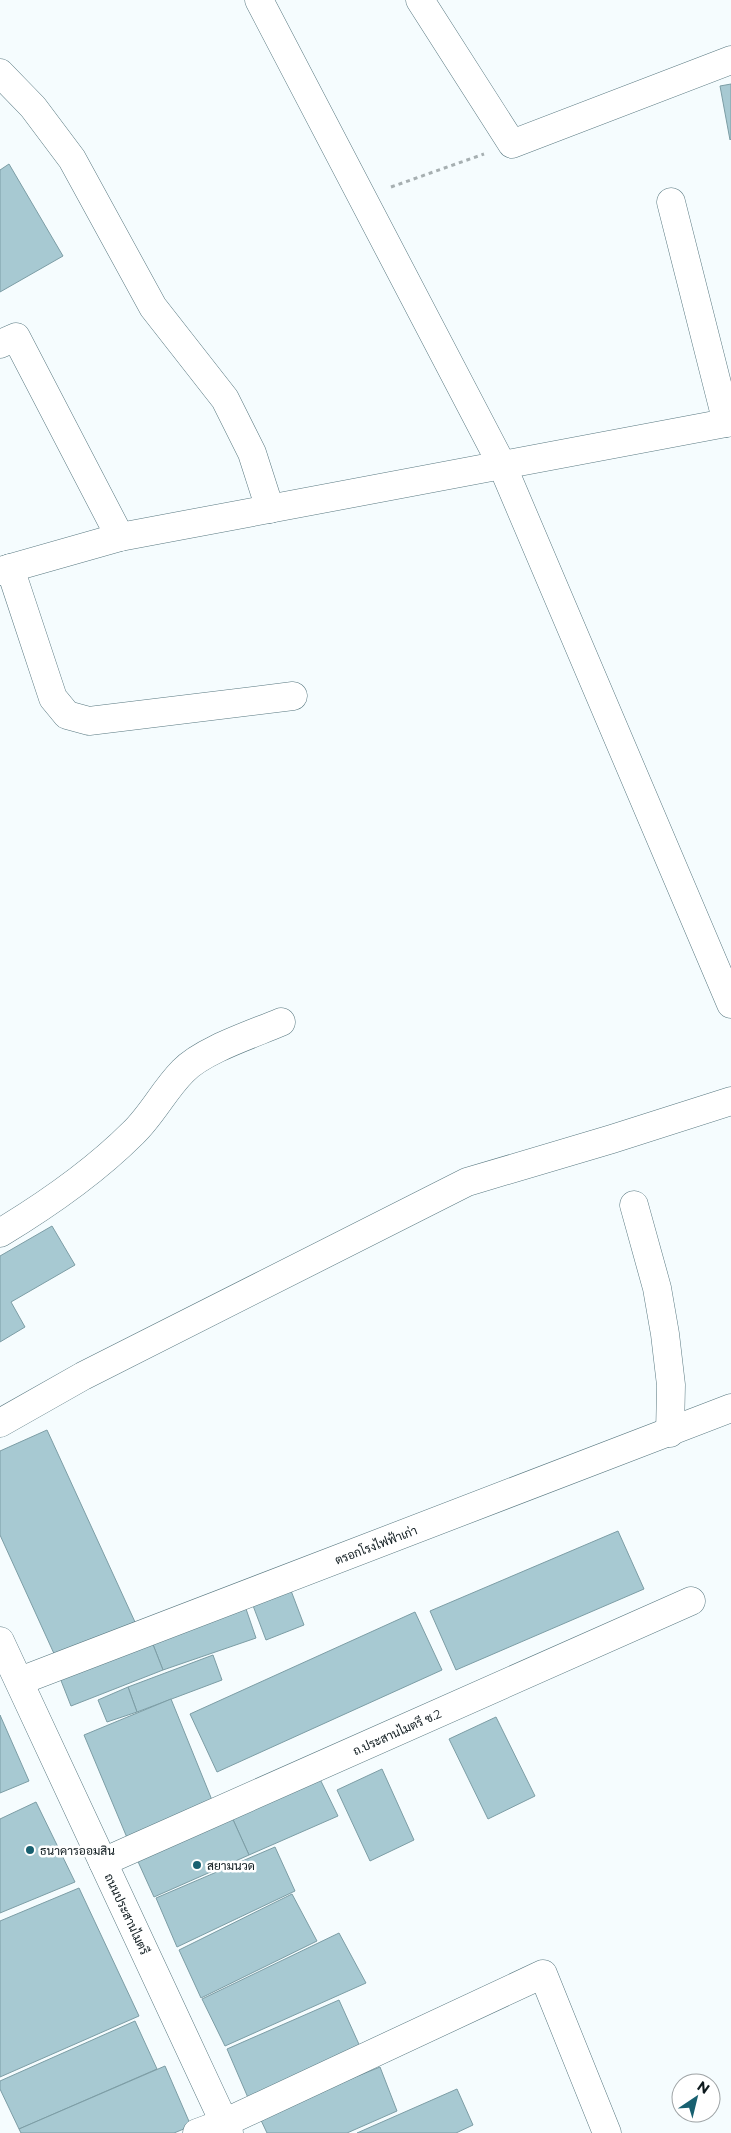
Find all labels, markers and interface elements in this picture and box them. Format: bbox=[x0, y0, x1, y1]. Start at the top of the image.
street label: ตรอกโรงไฟฟ้าเก่า bbox=[333, 1522, 419, 1568]
street label: ถ.ประสานไมตรี ซ.2 bbox=[350, 1706, 444, 1758]
place label: ธนาคารออมสิน bbox=[40, 1843, 115, 1858]
marker: ธนาคารออมสิน bbox=[24, 1844, 36, 1856]
place label: สยามนวด bbox=[207, 1858, 255, 1873]
marker: สยามนวด bbox=[191, 1859, 203, 1871]
street label: ถนนประสานไมตรี bbox=[102, 1871, 152, 1957]
north arrow bbox=[671, 2073, 721, 2123]
text: N bbox=[694, 2077, 713, 2098]

